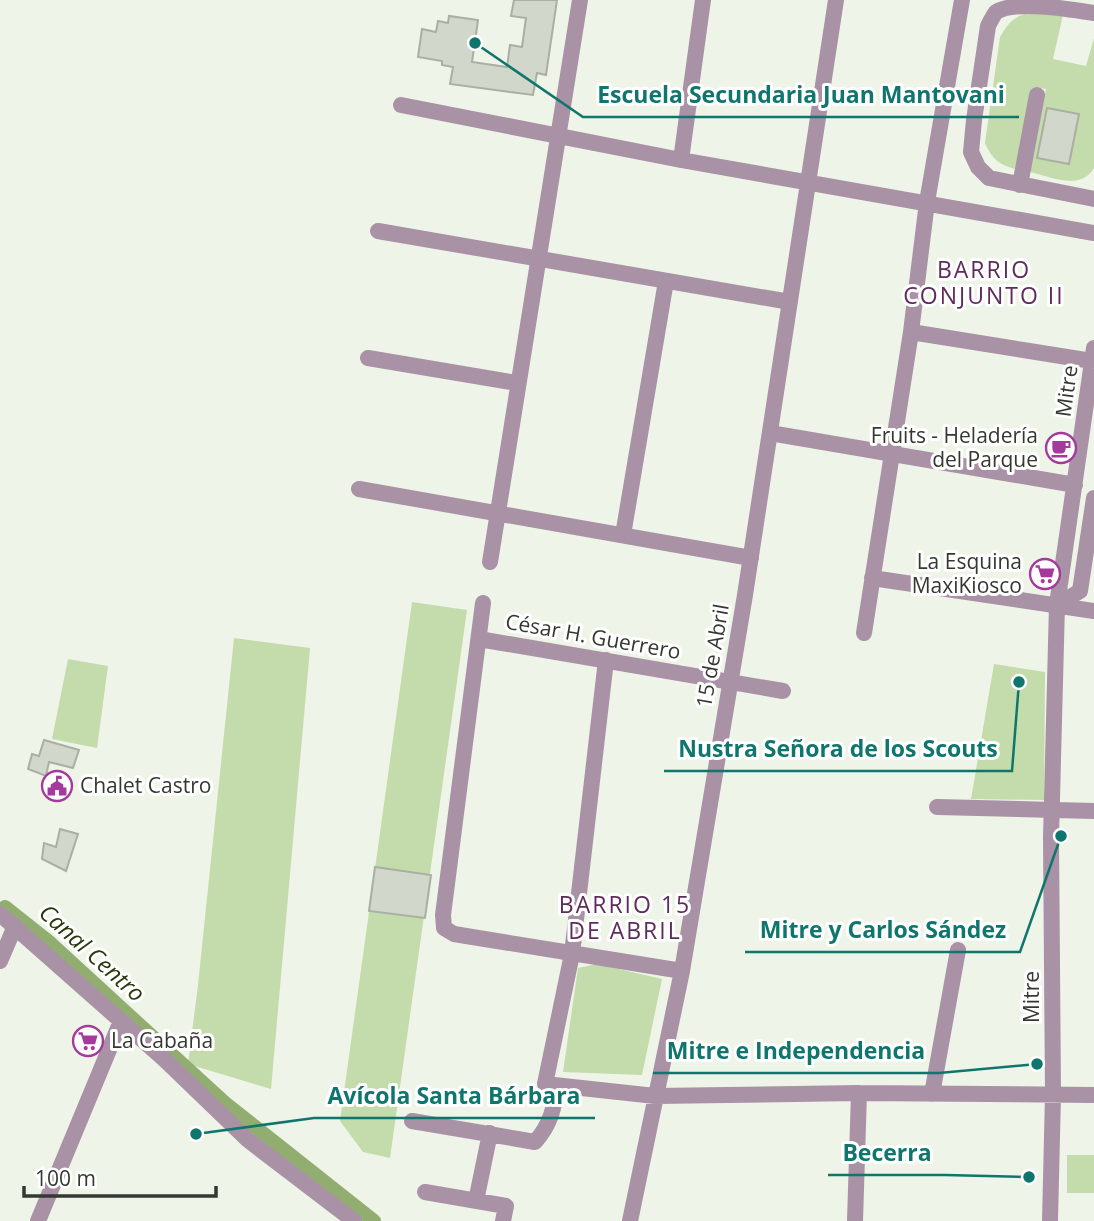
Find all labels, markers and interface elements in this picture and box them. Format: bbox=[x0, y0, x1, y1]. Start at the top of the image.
callout: Escuela Secundaria Juan Mantovani bbox=[583, 73, 1019, 117]
text: Escuela Secundaria Juan Mantovani bbox=[597, 78, 1005, 110]
district label: BARRIO CONJUNTO II bbox=[903, 253, 1065, 311]
street label: Mitre bbox=[1049, 363, 1083, 419]
place label: Fruits - Heladería del Parque bbox=[871, 421, 1038, 473]
cafe icon: Fruits - Heladería del Parque bbox=[1044, 431, 1078, 465]
place label: La Esquina MaxiKiosco bbox=[912, 547, 1022, 599]
supermarket icon: La Esquina MaxiKiosco bbox=[1028, 557, 1062, 591]
street label: 15 de Abril bbox=[689, 602, 735, 710]
street label: César H. Guerrero bbox=[503, 607, 683, 665]
callout: Nustra Señora de los Scouts bbox=[664, 727, 1012, 771]
text: Nustra Señora de los Scouts bbox=[678, 732, 998, 764]
public building icon: Chalet Castro bbox=[40, 769, 74, 803]
place label: Chalet Castro bbox=[80, 771, 211, 799]
district label: BARRIO 15 DE ABRIL bbox=[559, 888, 691, 946]
water label: Canal Centro bbox=[33, 896, 153, 1008]
callout: Mitre y Carlos Sández bbox=[745, 908, 1020, 952]
text: Mitre y Carlos Sández bbox=[760, 913, 1006, 945]
street label: Mitre bbox=[1017, 971, 1045, 1023]
supermarket icon: La Cabaña bbox=[71, 1024, 105, 1058]
place label: La Cabaña bbox=[111, 1026, 213, 1054]
callout: Mitre e Independencia bbox=[653, 1029, 939, 1073]
text: Mitre e Independencia bbox=[667, 1034, 925, 1066]
callout: Avícola Santa Bárbara bbox=[314, 1074, 595, 1118]
text: Avícola Santa Bárbara bbox=[327, 1079, 581, 1111]
callout: Becerra bbox=[828, 1131, 945, 1175]
text: Becerra bbox=[842, 1136, 932, 1168]
scale bar bbox=[24, 1154, 217, 1198]
text: 100 m bbox=[35, 1164, 96, 1192]

